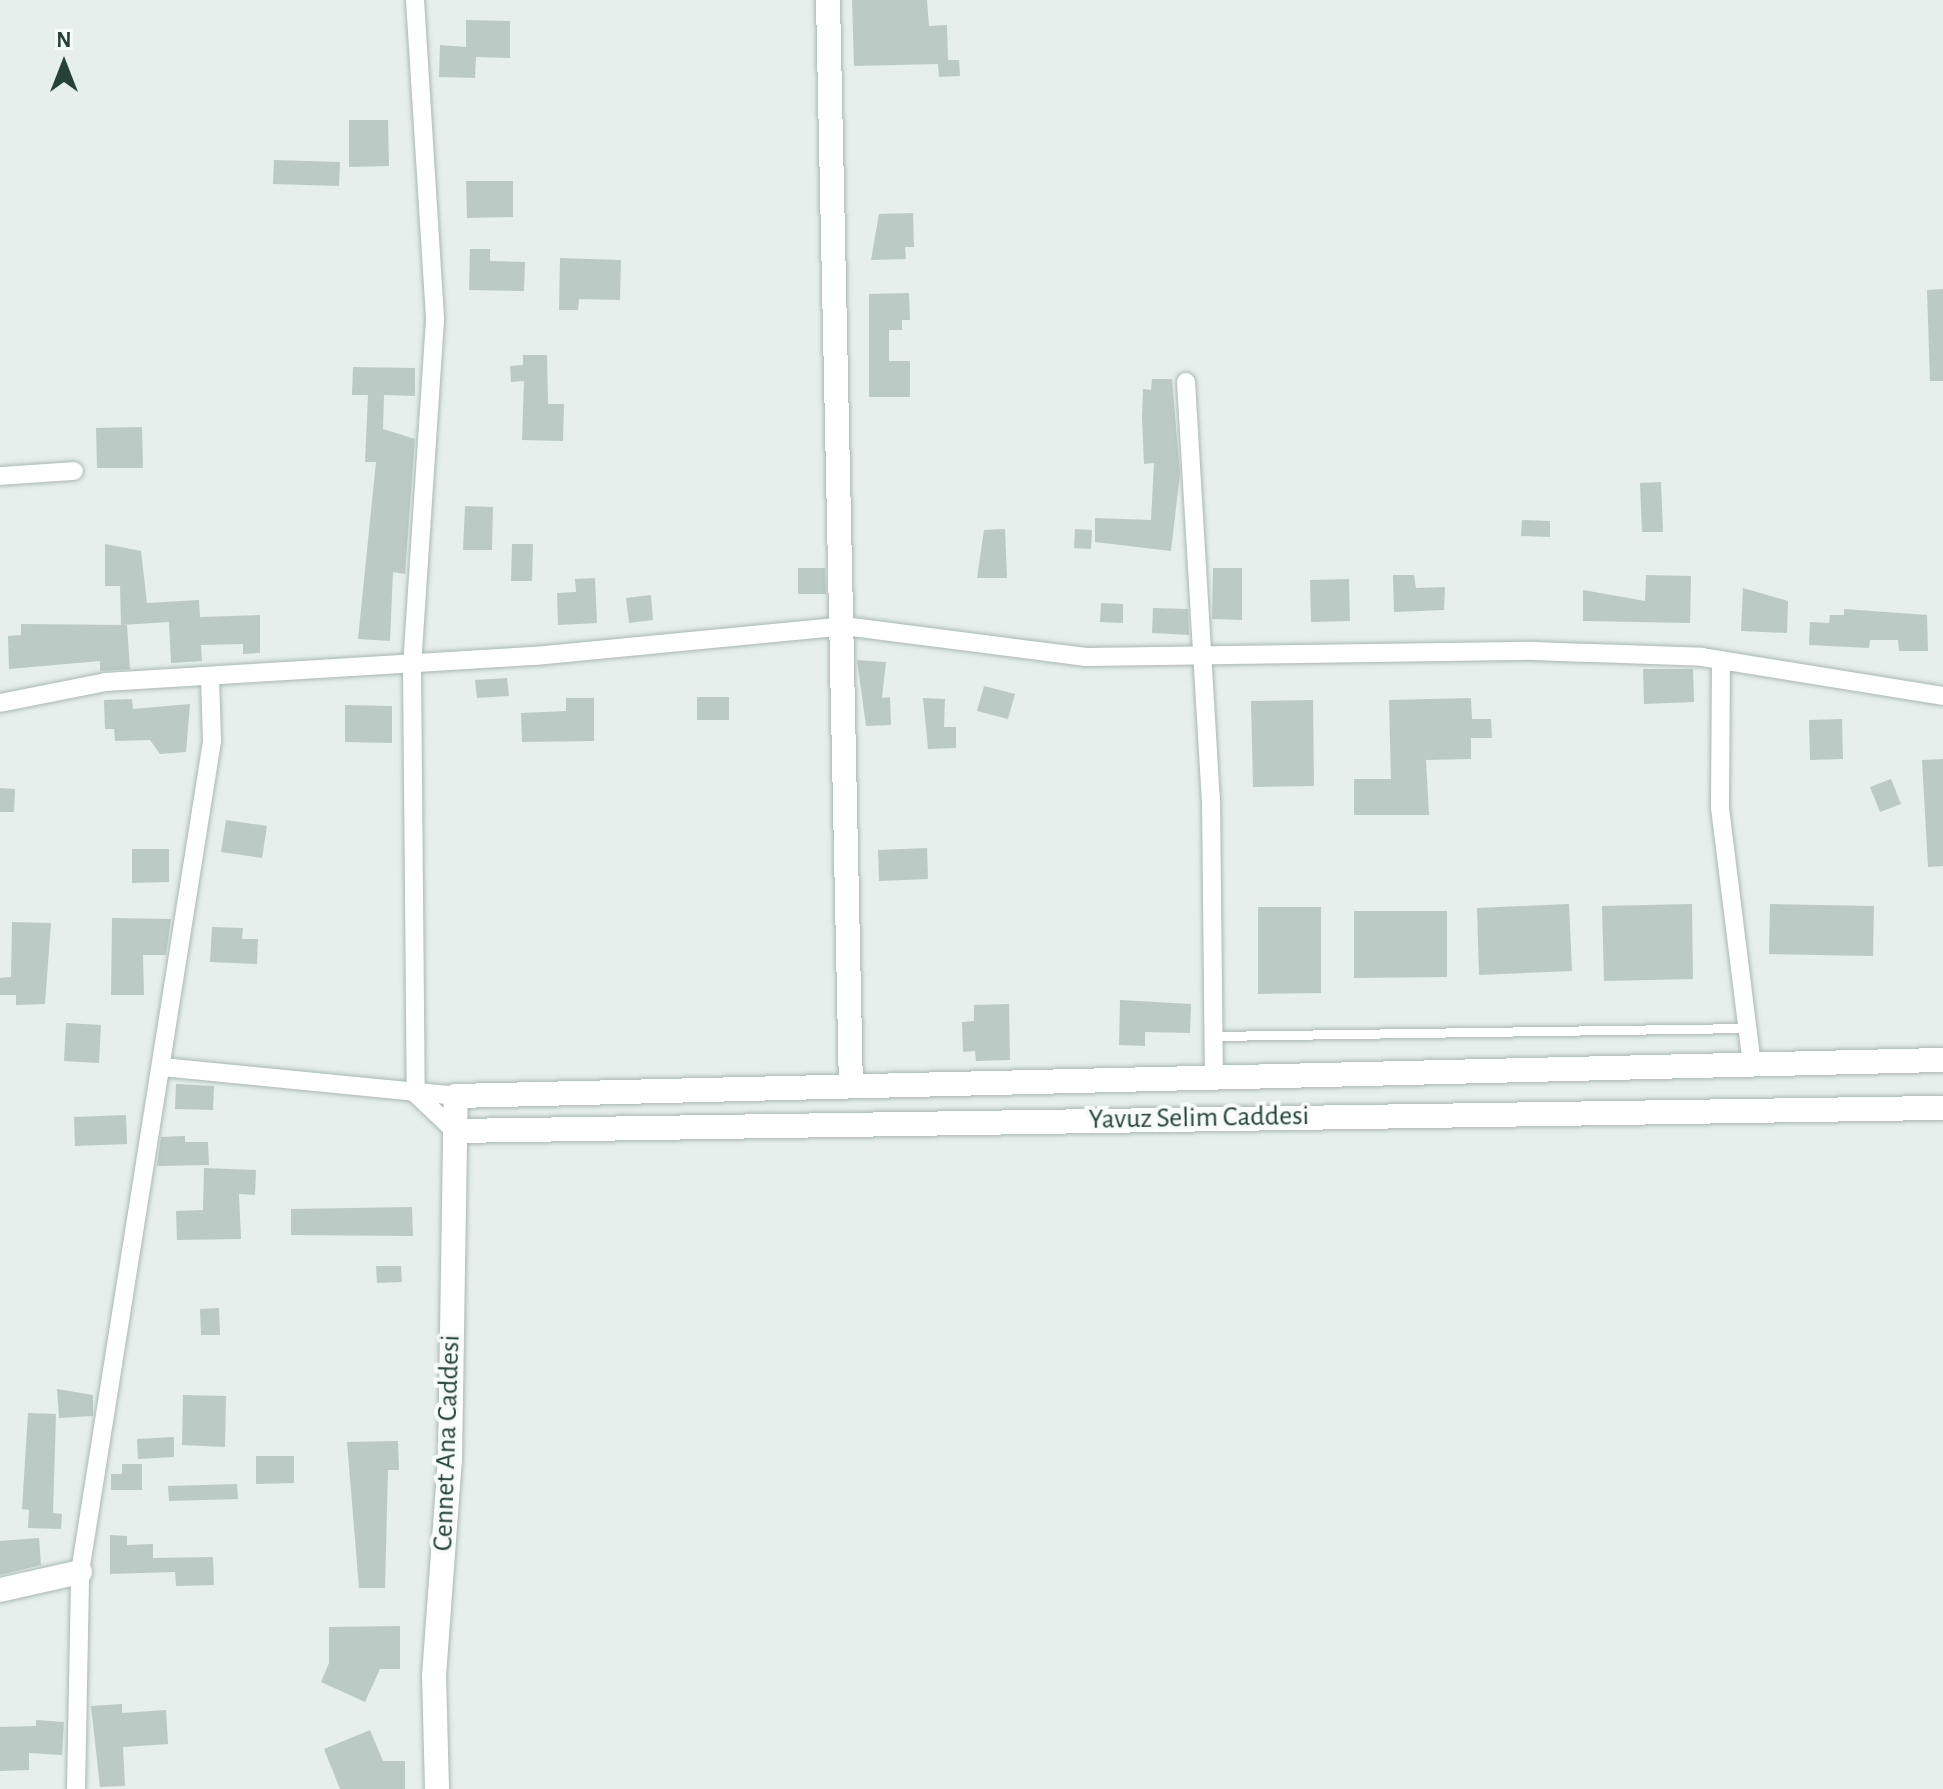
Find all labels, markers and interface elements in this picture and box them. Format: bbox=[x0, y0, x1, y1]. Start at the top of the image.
north arrow bbox=[24, 24, 104, 104]
text: N bbox=[56, 29, 72, 51]
street label: Yavuz Selim Caddesi bbox=[1088, 1099, 1310, 1137]
street label: Cennet Ana Caddesi bbox=[426, 1334, 468, 1552]

